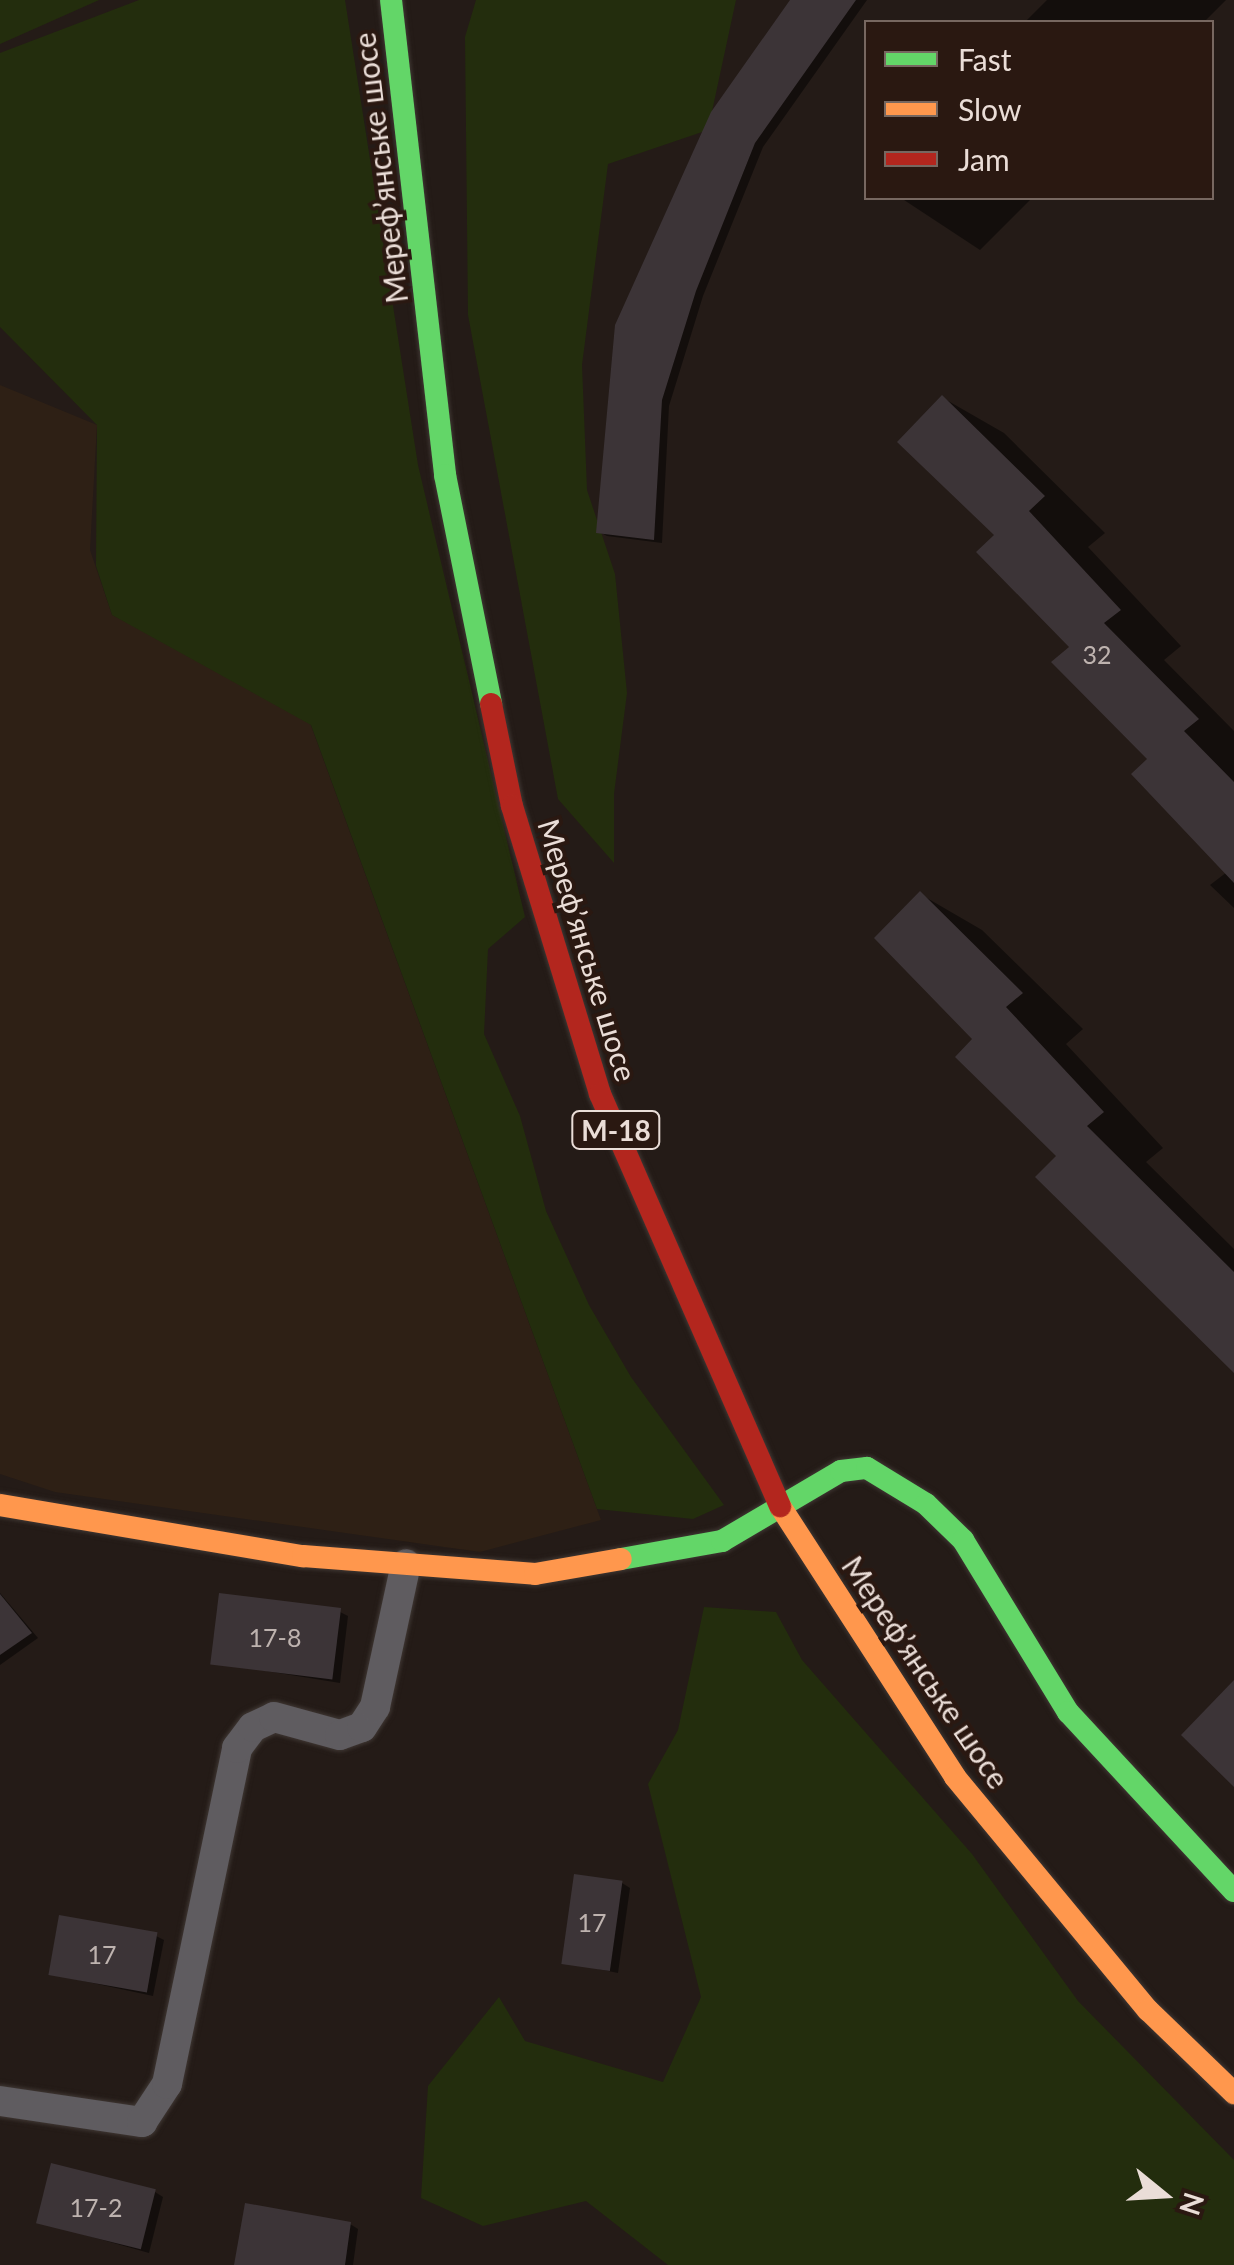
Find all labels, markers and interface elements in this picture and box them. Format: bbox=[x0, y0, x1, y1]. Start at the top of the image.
legend bbox=[864, 20, 1214, 200]
street label: Мереф’янське шосе bbox=[346, 31, 414, 305]
text: Fast bbox=[958, 41, 1012, 77]
text: Slow bbox=[958, 91, 1021, 127]
text: Jam bbox=[958, 141, 1010, 177]
house number: 32 bbox=[1083, 639, 1111, 669]
street label: Мереф’янське шосе bbox=[531, 814, 645, 1086]
road number: М-18 bbox=[571, 1107, 661, 1153]
street label: Мереф’янське шосе bbox=[835, 1549, 1017, 1795]
house number: 17-8 bbox=[249, 1622, 301, 1652]
house number: 17 bbox=[578, 1907, 606, 1937]
house number: 17 bbox=[88, 1939, 116, 1969]
north arrow bbox=[1114, 2145, 1214, 2245]
text: N bbox=[1173, 2189, 1212, 2220]
house number: 17-2 bbox=[70, 2192, 122, 2222]

